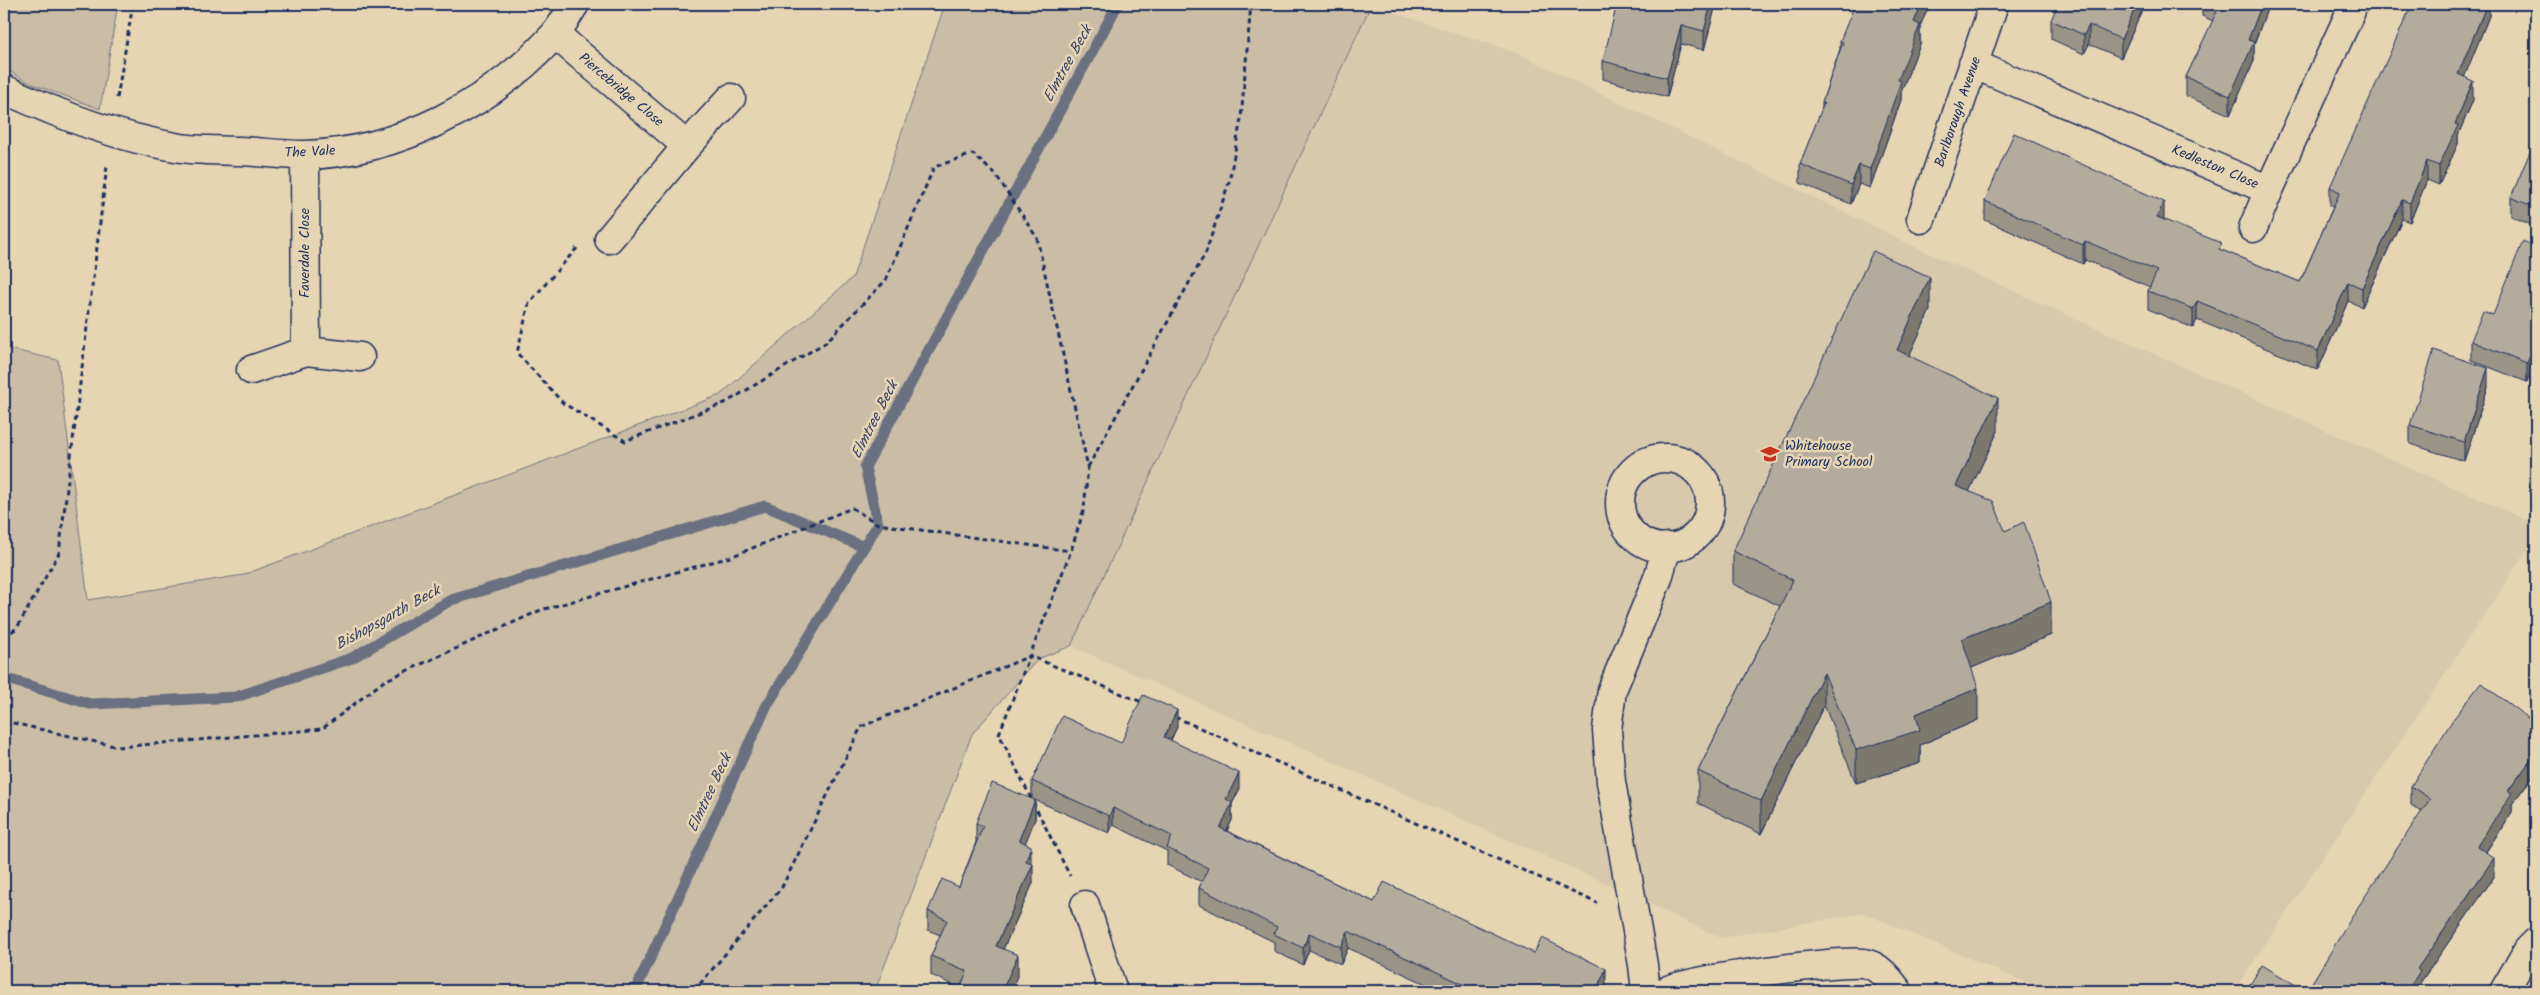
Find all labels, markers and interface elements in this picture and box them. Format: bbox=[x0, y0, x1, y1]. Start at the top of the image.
water label: Elmtree Beck bbox=[1037, 19, 1100, 107]
street label: Piercebridge Close bbox=[573, 48, 669, 133]
street label: Barlborough Avenue bbox=[1929, 53, 1988, 170]
street label: Kedleston Close bbox=[2168, 139, 2263, 195]
street label: The Vale bbox=[284, 140, 337, 164]
street label: Faverdale Close bbox=[294, 207, 316, 298]
water label: Elmtree Beck bbox=[845, 375, 906, 463]
place label: Whitehouse Primary School bbox=[1785, 435, 1873, 473]
school or university icon: Whitehouse Primary School bbox=[1759, 443, 1781, 465]
water label: Bishopsgarth Beck bbox=[331, 578, 447, 657]
water label: Elmtree Beck bbox=[681, 748, 740, 836]

